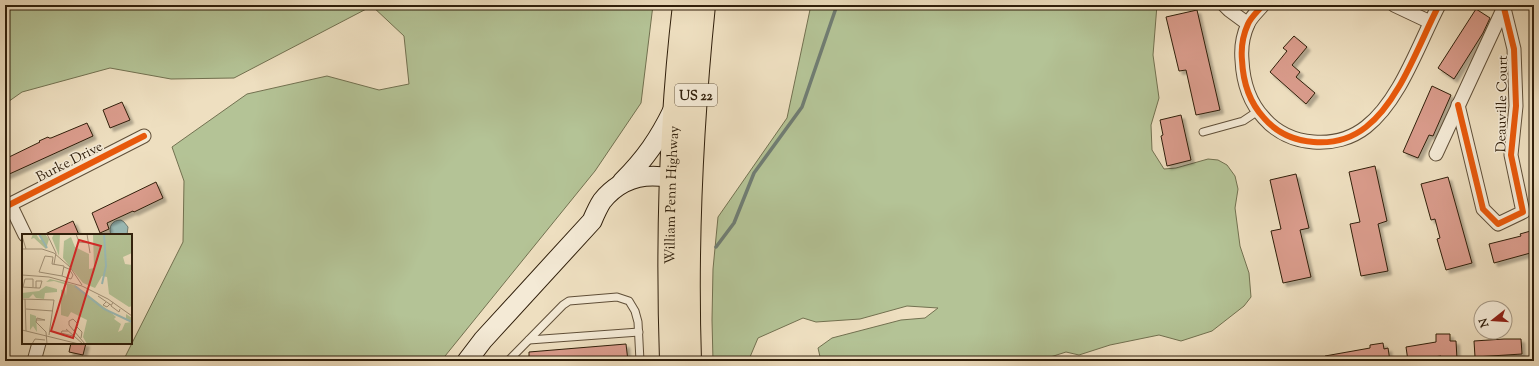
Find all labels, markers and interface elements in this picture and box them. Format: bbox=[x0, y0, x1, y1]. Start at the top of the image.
street label: Deauville Court bbox=[1492, 55, 1514, 153]
road number: US 22 bbox=[675, 84, 717, 106]
street label: William Penn Highway bbox=[661, 125, 685, 264]
street label: Burke Drive bbox=[33, 137, 107, 188]
inset map bbox=[22, 234, 132, 344]
north arrow bbox=[1473, 300, 1513, 340]
text: N bbox=[1475, 316, 1494, 330]

